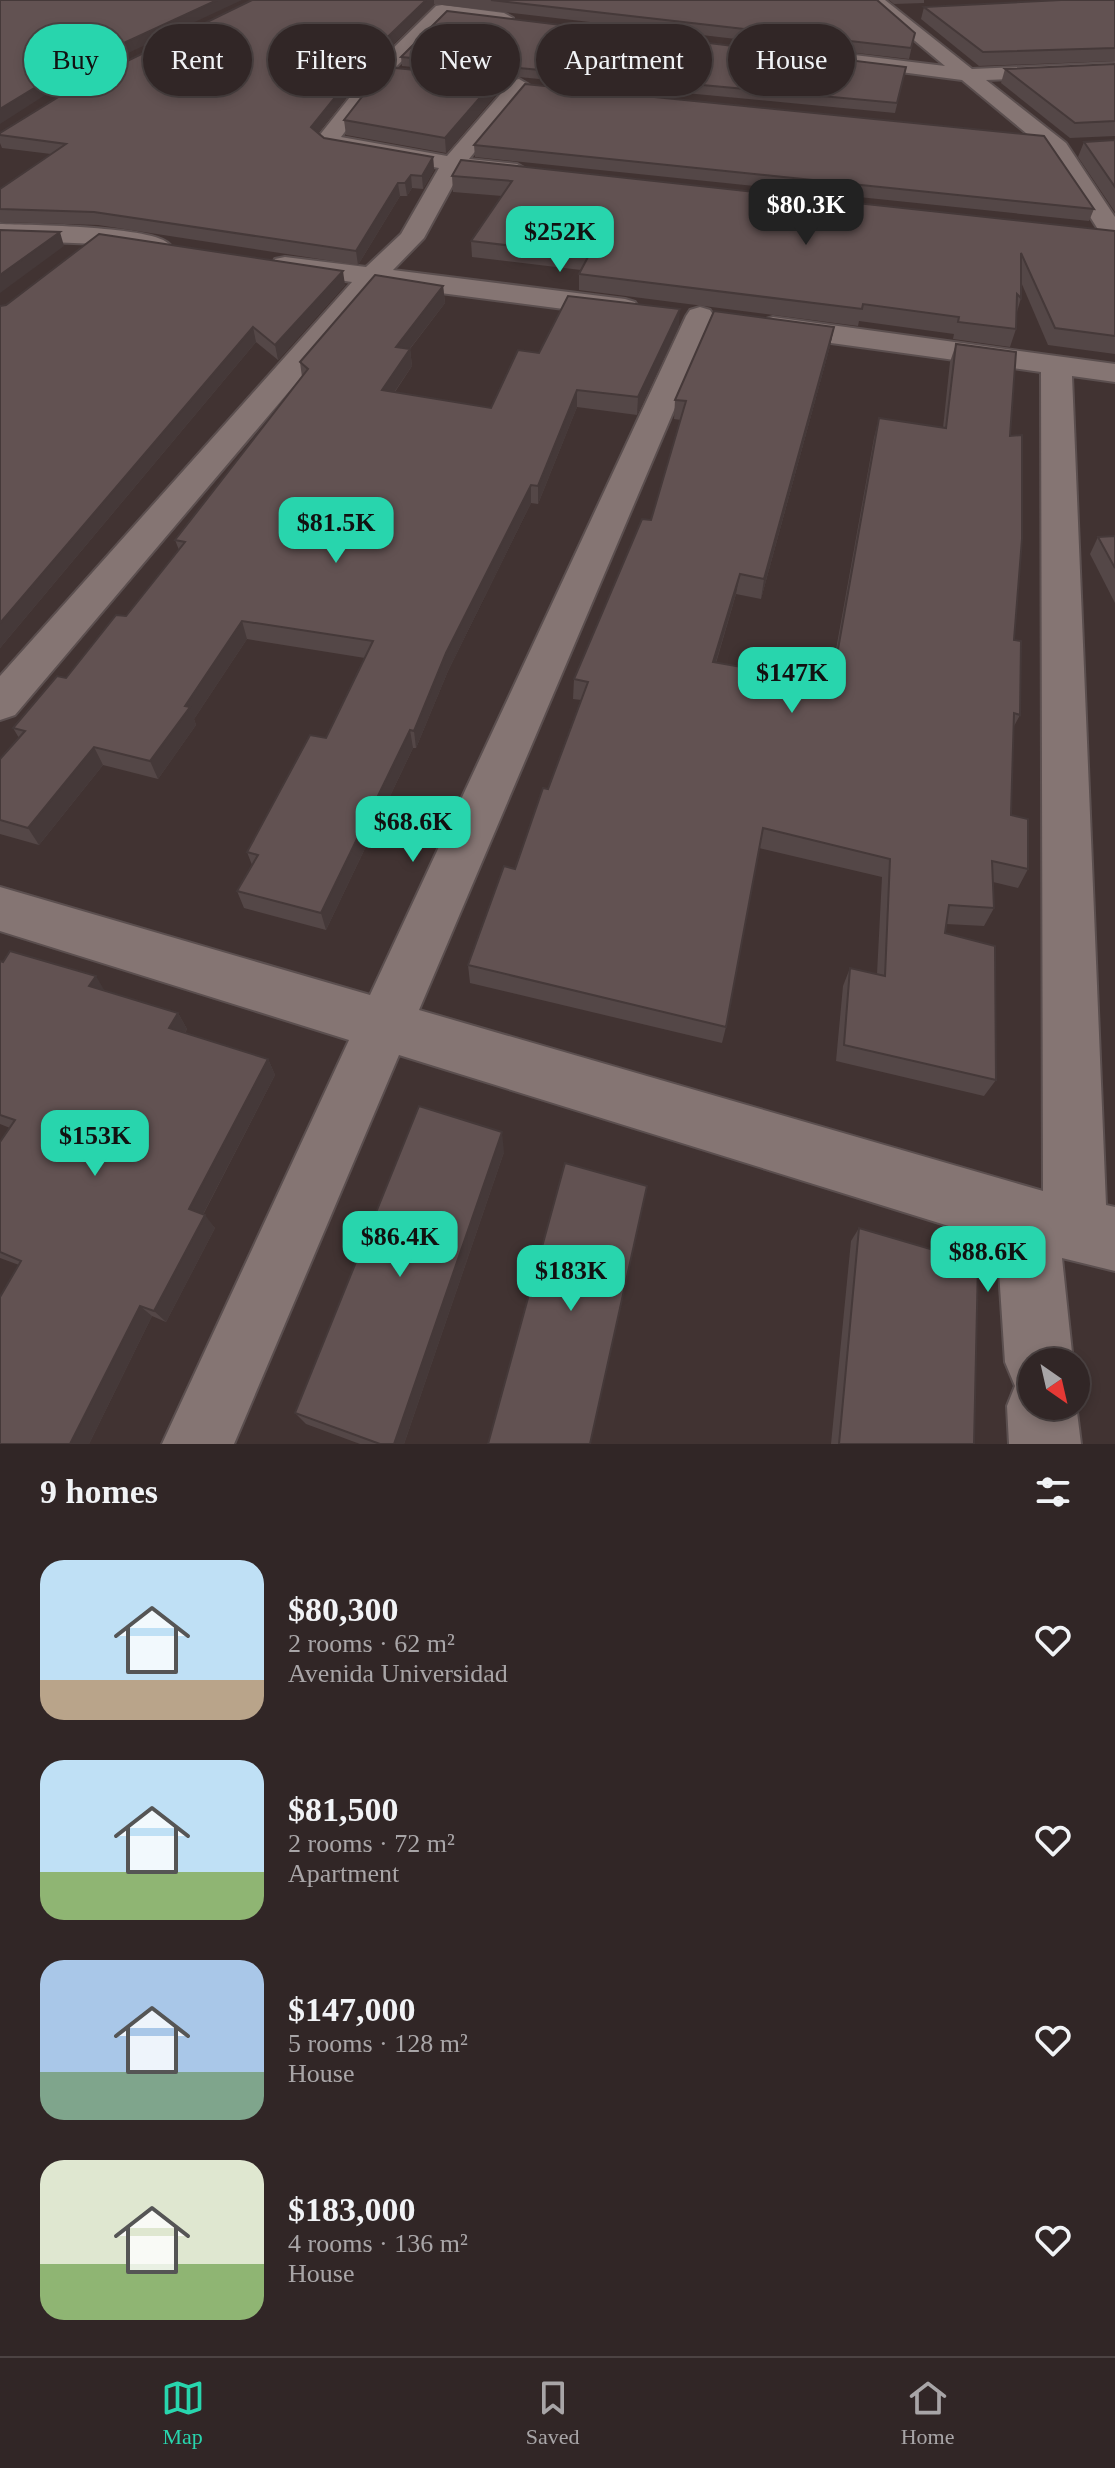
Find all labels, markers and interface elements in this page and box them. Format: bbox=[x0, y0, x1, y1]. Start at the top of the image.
chip: Buy bbox=[24, 24, 127, 96]
chip: Rent bbox=[143, 24, 252, 96]
chip: Filters bbox=[268, 24, 395, 96]
chip: New bbox=[411, 24, 520, 96]
chip: Apartment bbox=[536, 24, 712, 96]
chip: House bbox=[728, 24, 855, 96]
pin: $80.3K bbox=[741, 179, 871, 247]
text: $80.3K bbox=[767, 190, 845, 219]
pin: $252K bbox=[504, 206, 616, 274]
text: $252K bbox=[524, 217, 596, 246]
pin: $81.5K bbox=[271, 497, 401, 565]
text: $81.5K bbox=[297, 508, 375, 537]
pin: $147K bbox=[736, 647, 848, 715]
text: $147K bbox=[756, 658, 828, 687]
pin: $68.6K bbox=[348, 796, 478, 864]
text: $68.6K bbox=[374, 807, 452, 836]
pin: $153K bbox=[39, 1110, 151, 1178]
text: $153K bbox=[59, 1121, 131, 1150]
pin: $86.4K bbox=[335, 1211, 465, 1279]
text: $86.4K bbox=[361, 1222, 439, 1251]
pin: $88.6K bbox=[923, 1226, 1053, 1294]
text: $88.6K bbox=[949, 1237, 1027, 1266]
pin: $183K bbox=[515, 1245, 627, 1313]
text: $183K bbox=[535, 1256, 607, 1285]
north arrow bbox=[1018, 1348, 1090, 1420]
map controls bbox=[1018, 1348, 1090, 1420]
icon: filters bbox=[1031, 1470, 1075, 1514]
text: 9 homes bbox=[40, 1473, 158, 1510]
text: $80,300 bbox=[288, 1591, 399, 1628]
icon: home bbox=[104, 1592, 200, 1688]
icon: heart bbox=[1031, 1618, 1075, 1662]
text: 2 rooms · 62 m² bbox=[288, 1629, 455, 1658]
text: Avenida Universidad bbox=[288, 1659, 508, 1688]
text: $81,500 bbox=[288, 1791, 399, 1828]
icon: home bbox=[104, 1792, 200, 1888]
icon: heart bbox=[1031, 1818, 1075, 1862]
text: 2 rooms · 72 m² bbox=[288, 1829, 455, 1858]
text: Apartment bbox=[288, 1859, 399, 1888]
text: $147,000 bbox=[288, 1991, 416, 2028]
icon: home bbox=[104, 1992, 200, 2088]
icon: heart bbox=[1031, 2018, 1075, 2062]
text: 5 rooms · 128 m² bbox=[288, 2029, 468, 2058]
text: House bbox=[288, 2059, 354, 2088]
text: $183,000 bbox=[288, 2191, 416, 2228]
icon: home bbox=[104, 2192, 200, 2288]
icon: heart bbox=[1031, 2218, 1075, 2262]
text: 4 rooms · 136 m² bbox=[288, 2229, 468, 2258]
text: House bbox=[288, 2259, 354, 2288]
tab: Map bbox=[161, 2376, 205, 2450]
tab: Saved bbox=[526, 2376, 580, 2450]
tab: Home bbox=[901, 2376, 954, 2450]

